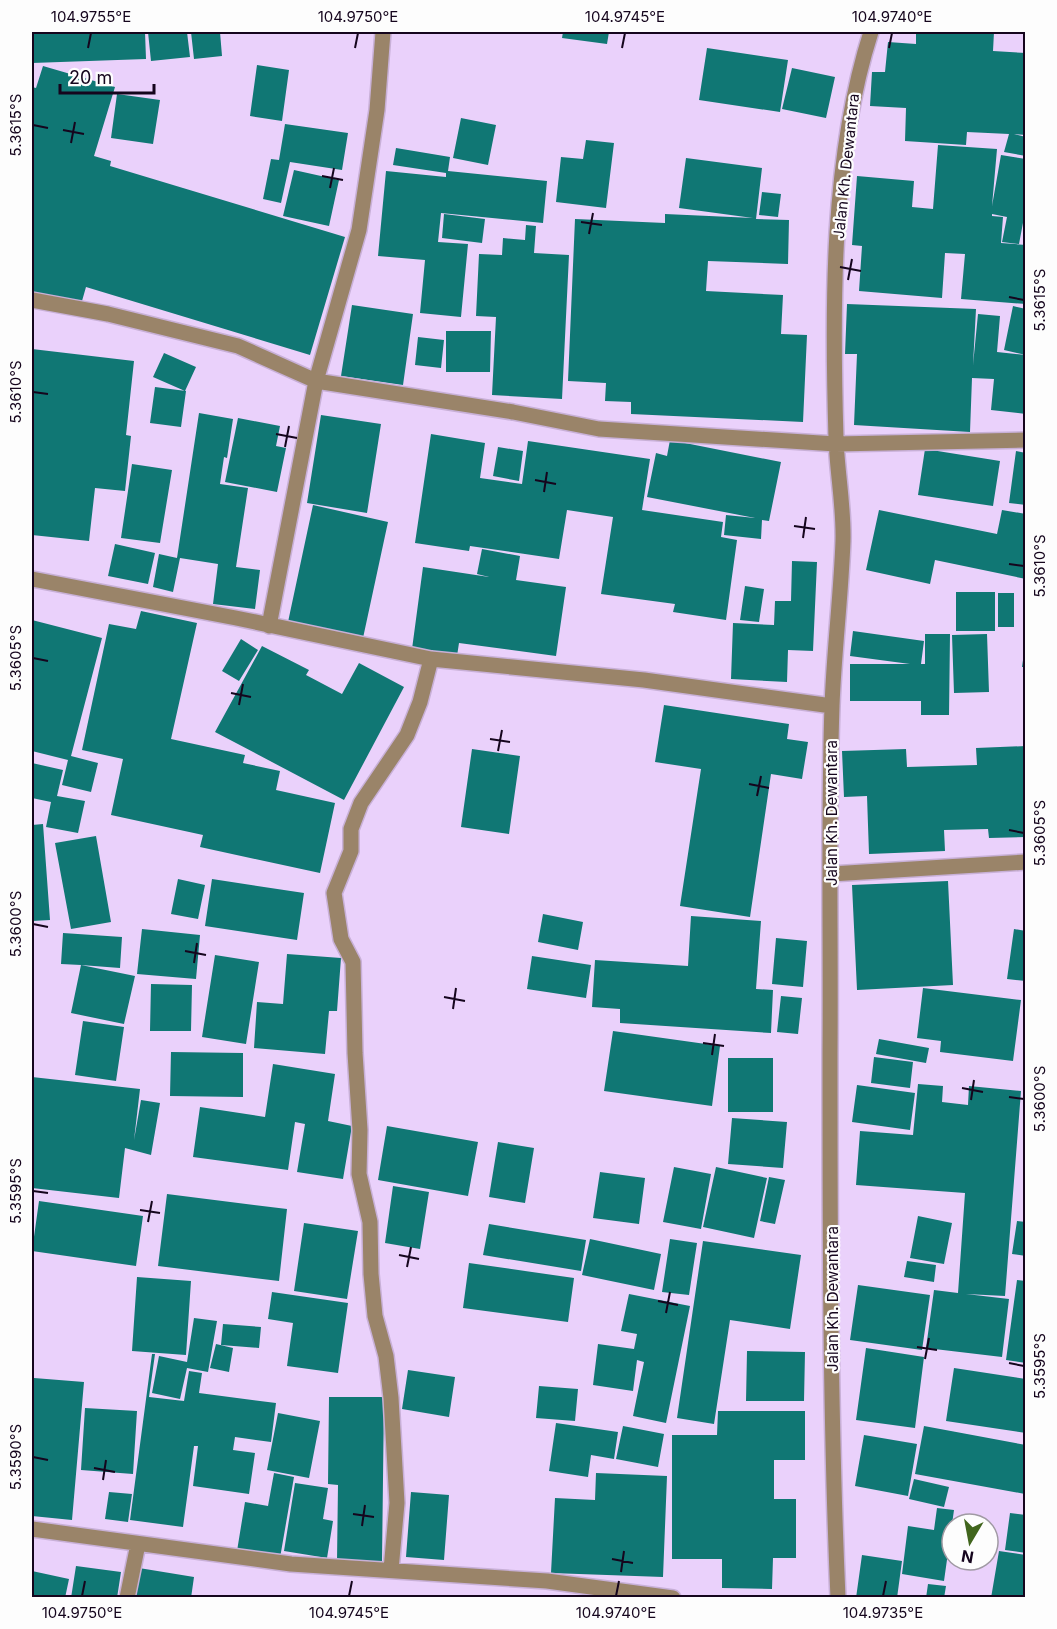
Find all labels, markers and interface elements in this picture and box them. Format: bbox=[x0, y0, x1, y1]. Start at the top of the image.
text: 104.9755°E bbox=[51, 7, 131, 26]
text: 104.9750°E bbox=[318, 7, 398, 26]
text: 104.9745°E bbox=[585, 7, 665, 26]
text: 104.9740°E bbox=[852, 7, 932, 26]
scale bar bbox=[60, 57, 154, 95]
text: 20 m bbox=[69, 67, 112, 88]
street label: Jalan Kh. Dewantara bbox=[829, 92, 863, 240]
text: 5.3615°S bbox=[6, 94, 25, 156]
text: 5.3615°S bbox=[1030, 269, 1049, 331]
text: 5.3610°S bbox=[6, 360, 25, 424]
text: 5.3610°S bbox=[1030, 534, 1049, 598]
text: 5.3605°S bbox=[6, 625, 25, 691]
street label: Jalan Kh. Dewantara bbox=[822, 740, 841, 886]
text: 5.3605°S bbox=[1030, 800, 1049, 866]
text: 5.3600°S bbox=[6, 891, 25, 957]
text: 5.3600°S bbox=[1030, 1066, 1049, 1132]
text: 5.3595°S bbox=[6, 1158, 25, 1224]
street label: Jalan Kh. Dewantara bbox=[823, 1226, 842, 1372]
text: 5.3595°S bbox=[1030, 1333, 1049, 1399]
text: 5.3590°S bbox=[6, 1424, 25, 1490]
north arrow bbox=[940, 1512, 1000, 1572]
text: N bbox=[960, 1546, 975, 1568]
text: 104.9750°E bbox=[42, 1603, 122, 1622]
text: 104.9745°E bbox=[309, 1603, 389, 1622]
text: 104.9740°E bbox=[576, 1603, 656, 1622]
text: 104.9735°E bbox=[843, 1603, 923, 1622]

